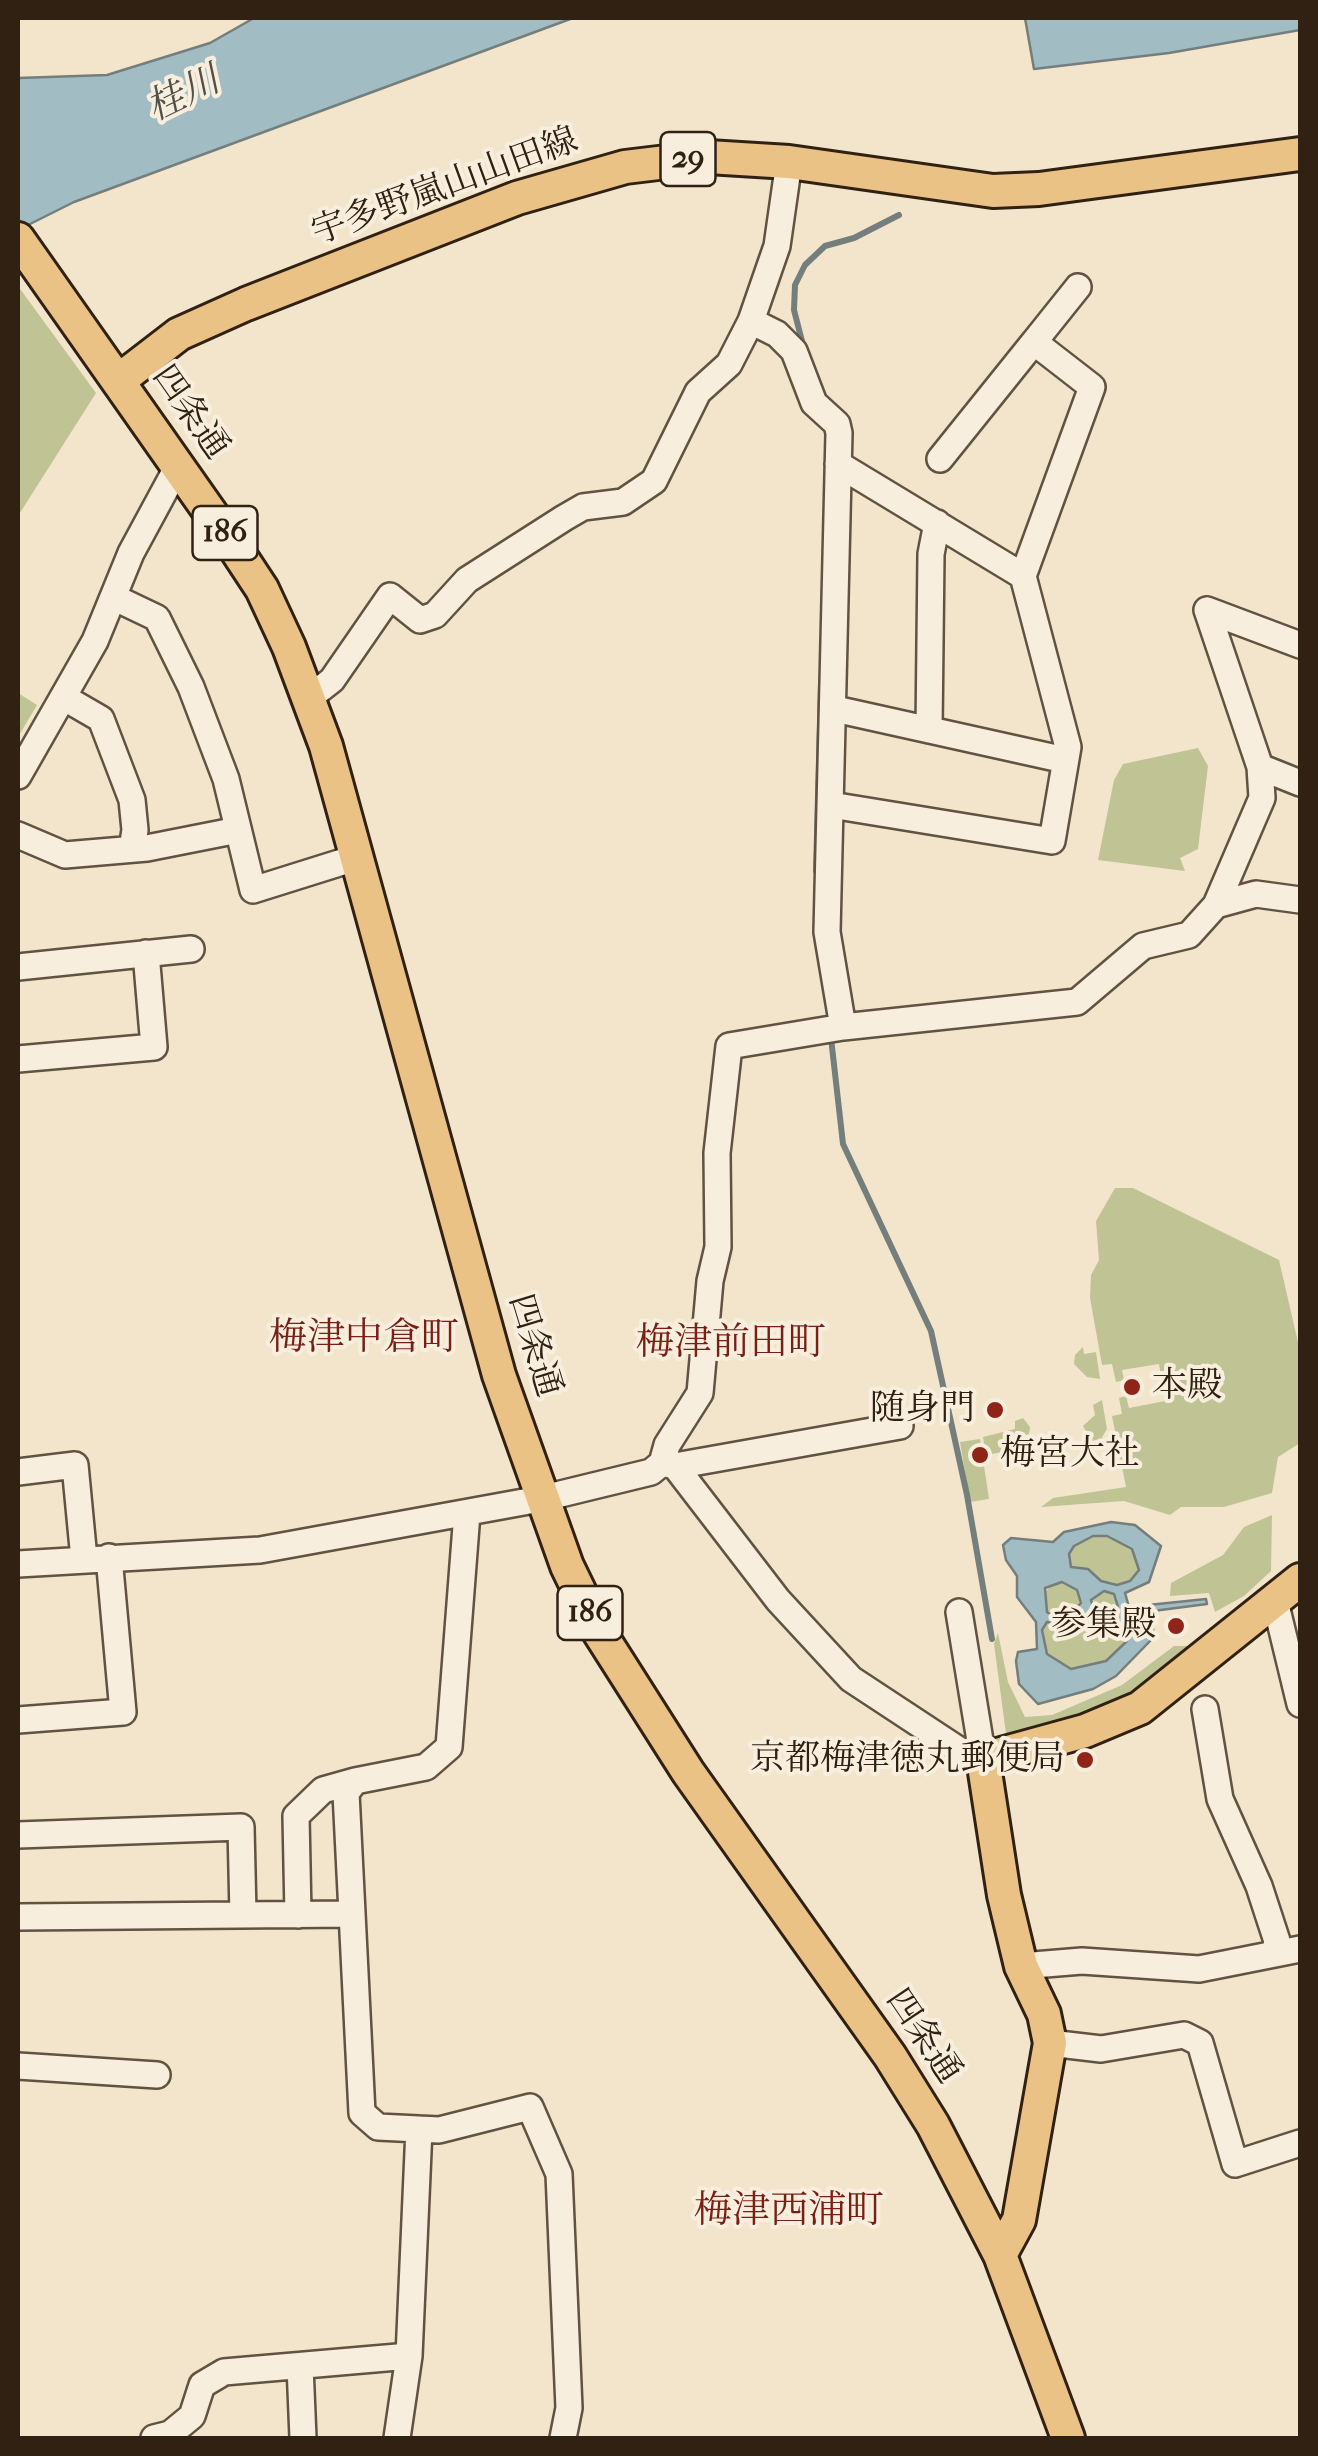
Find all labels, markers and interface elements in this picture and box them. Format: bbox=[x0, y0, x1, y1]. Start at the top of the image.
water label: 桂川 bbox=[140, 59, 228, 133]
street label: 宇多野嵐山山田線 bbox=[306, 120, 584, 256]
road number: 29 bbox=[660, 132, 716, 186]
street label: 四条通 bbox=[142, 358, 236, 468]
road number: 186 bbox=[192, 506, 258, 560]
street label: 四条通 bbox=[498, 1290, 568, 1402]
district label: 梅津中倉町 bbox=[269, 1317, 459, 1363]
district label: 梅津前田町 bbox=[636, 1322, 826, 1368]
place label: 本殿 bbox=[1152, 1366, 1222, 1408]
marker: 本殿 bbox=[1121, 1376, 1143, 1398]
place label: 随身門 bbox=[870, 1389, 975, 1431]
marker: 随身門 bbox=[984, 1399, 1006, 1421]
place label: 梅宮大社 bbox=[1000, 1434, 1140, 1476]
marker: 梅宮大社 bbox=[969, 1444, 991, 1466]
road number: 186 bbox=[558, 1586, 622, 1640]
place label: 参集殿 bbox=[1051, 1605, 1156, 1647]
marker: 参集殿 bbox=[1165, 1615, 1187, 1637]
place label: 京都梅津徳丸郵便局 bbox=[750, 1739, 1065, 1781]
marker: 京都梅津徳丸郵便局 bbox=[1074, 1749, 1096, 1771]
street label: 四条通 bbox=[875, 1982, 969, 2092]
district label: 梅津西浦町 bbox=[694, 2190, 884, 2236]

